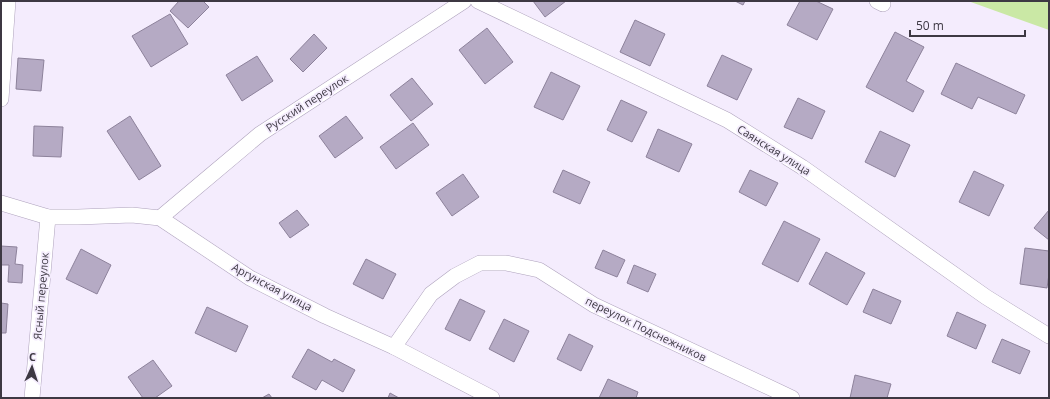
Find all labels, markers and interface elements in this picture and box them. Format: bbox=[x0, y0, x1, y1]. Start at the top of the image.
scale bar bbox=[910, 12, 1025, 38]
text: 50 m bbox=[916, 17, 944, 34]
street label: Русский переулок bbox=[263, 70, 351, 135]
street label: Саянская улица bbox=[735, 121, 814, 178]
street label: Ясный переулок bbox=[29, 251, 52, 340]
street label: Аргунская улица bbox=[230, 259, 315, 314]
street label: переулок Подснежников bbox=[583, 293, 709, 364]
north arrow bbox=[12, 347, 52, 387]
text: С bbox=[29, 349, 36, 364]

